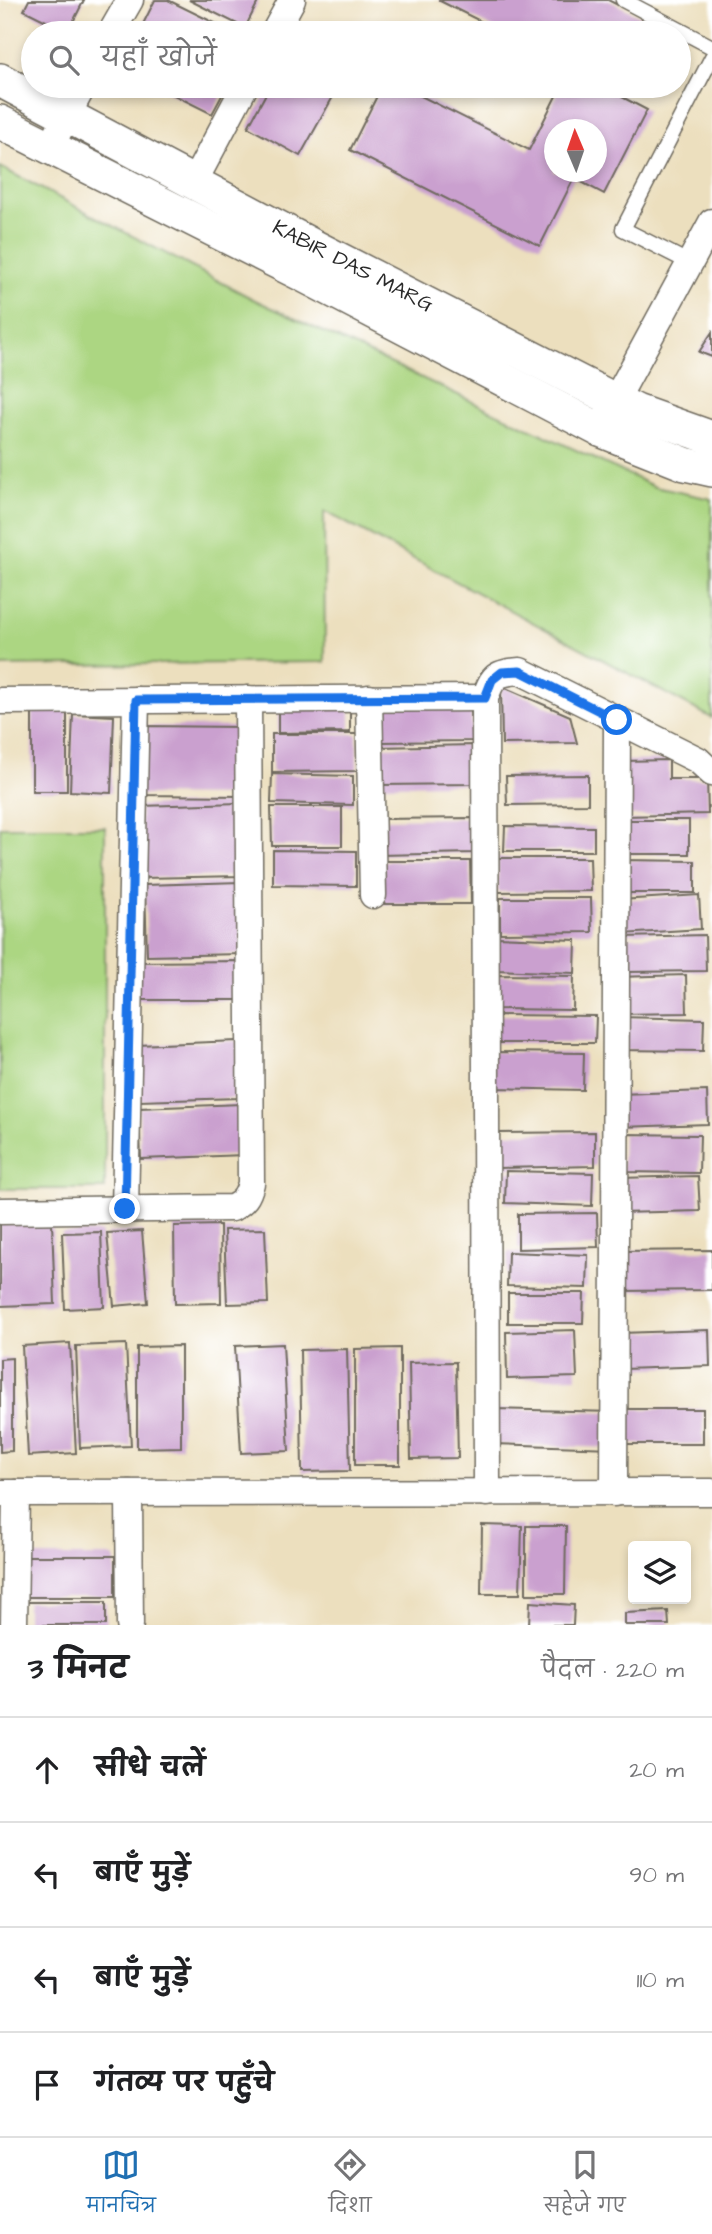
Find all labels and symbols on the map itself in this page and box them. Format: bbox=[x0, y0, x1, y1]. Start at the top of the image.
north arrow bbox=[544, 119, 607, 182]
street label: KABIR DAS MARG bbox=[268, 213, 439, 319]
route start bbox=[601, 704, 632, 735]
route end bbox=[109, 1193, 140, 1224]

